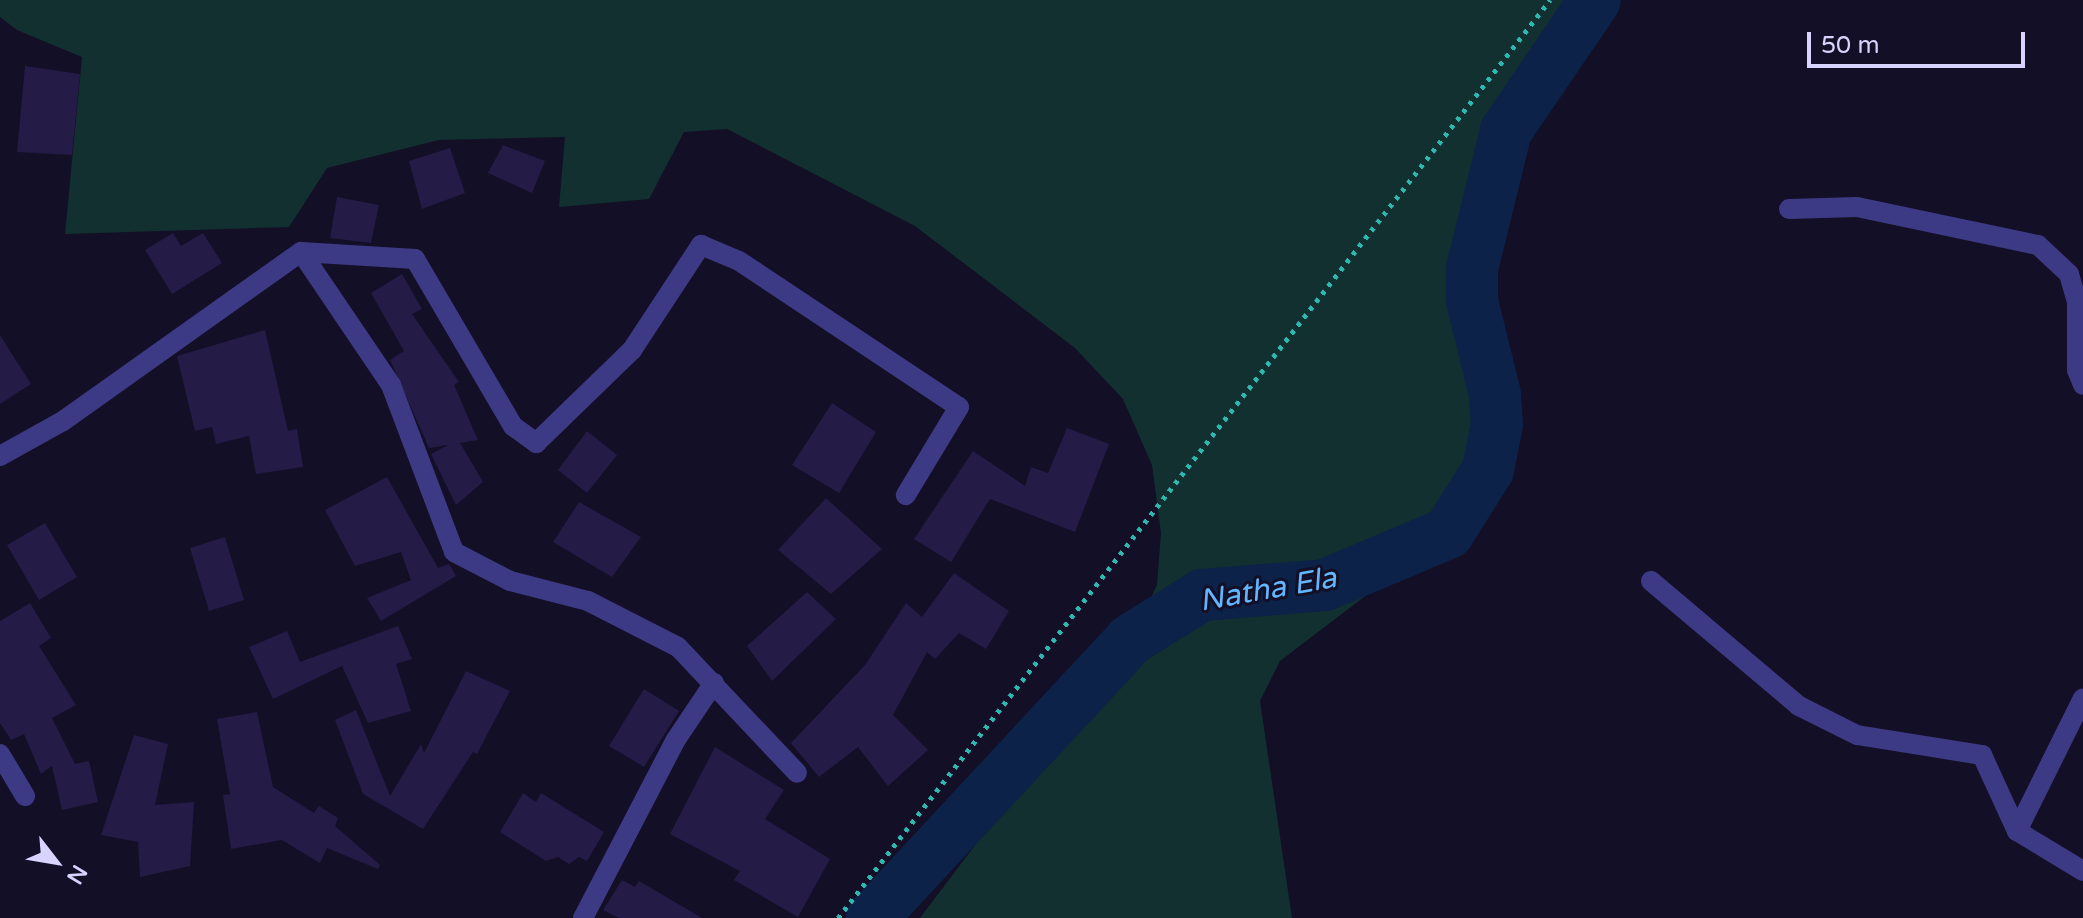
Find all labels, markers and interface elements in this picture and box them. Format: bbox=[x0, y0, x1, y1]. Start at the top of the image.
scale bar bbox=[1811, 16, 2029, 66]
text: 50 m bbox=[1821, 31, 1879, 60]
water label: Natha Ela bbox=[1197, 560, 1339, 620]
north arrow bbox=[16, 822, 96, 902]
text: N bbox=[61, 860, 92, 889]

